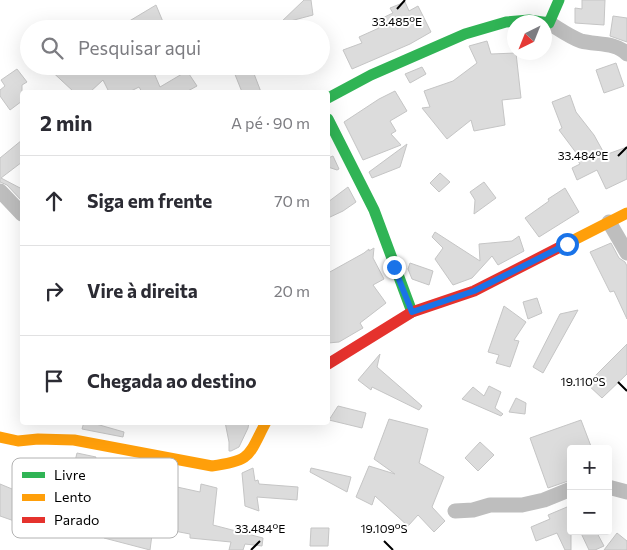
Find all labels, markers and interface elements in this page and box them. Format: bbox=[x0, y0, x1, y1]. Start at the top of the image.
text: 33.485°E bbox=[372, 14, 422, 28]
north arrow bbox=[507, 15, 552, 60]
search box bbox=[20, 20, 330, 75]
icon: search bbox=[38, 34, 66, 62]
text: Pesquisar aqui bbox=[78, 36, 201, 59]
text: 2 min bbox=[40, 110, 92, 135]
text: A pé · 90 m bbox=[231, 113, 310, 132]
text: 33.484°E bbox=[558, 148, 608, 162]
icon: ahead bbox=[40, 187, 68, 215]
text: Siga em frente bbox=[87, 189, 212, 212]
text: 70 m bbox=[274, 191, 310, 210]
route start bbox=[556, 233, 579, 256]
route end bbox=[383, 256, 406, 279]
icon: right bbox=[40, 277, 68, 305]
text: Vire à direita bbox=[87, 279, 198, 302]
text: 20 m bbox=[274, 281, 310, 300]
icon: arrive bbox=[40, 367, 68, 395]
text: Chegada ao destino bbox=[87, 369, 257, 392]
text: 19.110°S bbox=[561, 374, 605, 388]
map controls bbox=[567, 445, 612, 535]
button: + bbox=[567, 445, 612, 490]
legend bbox=[12, 458, 178, 538]
text: Livre bbox=[54, 466, 86, 483]
text: Lento bbox=[54, 488, 91, 505]
button: − bbox=[567, 490, 612, 535]
text: Parado bbox=[54, 511, 99, 528]
text: 33.484°E bbox=[235, 521, 285, 535]
text: 19.109°S bbox=[360, 521, 408, 535]

